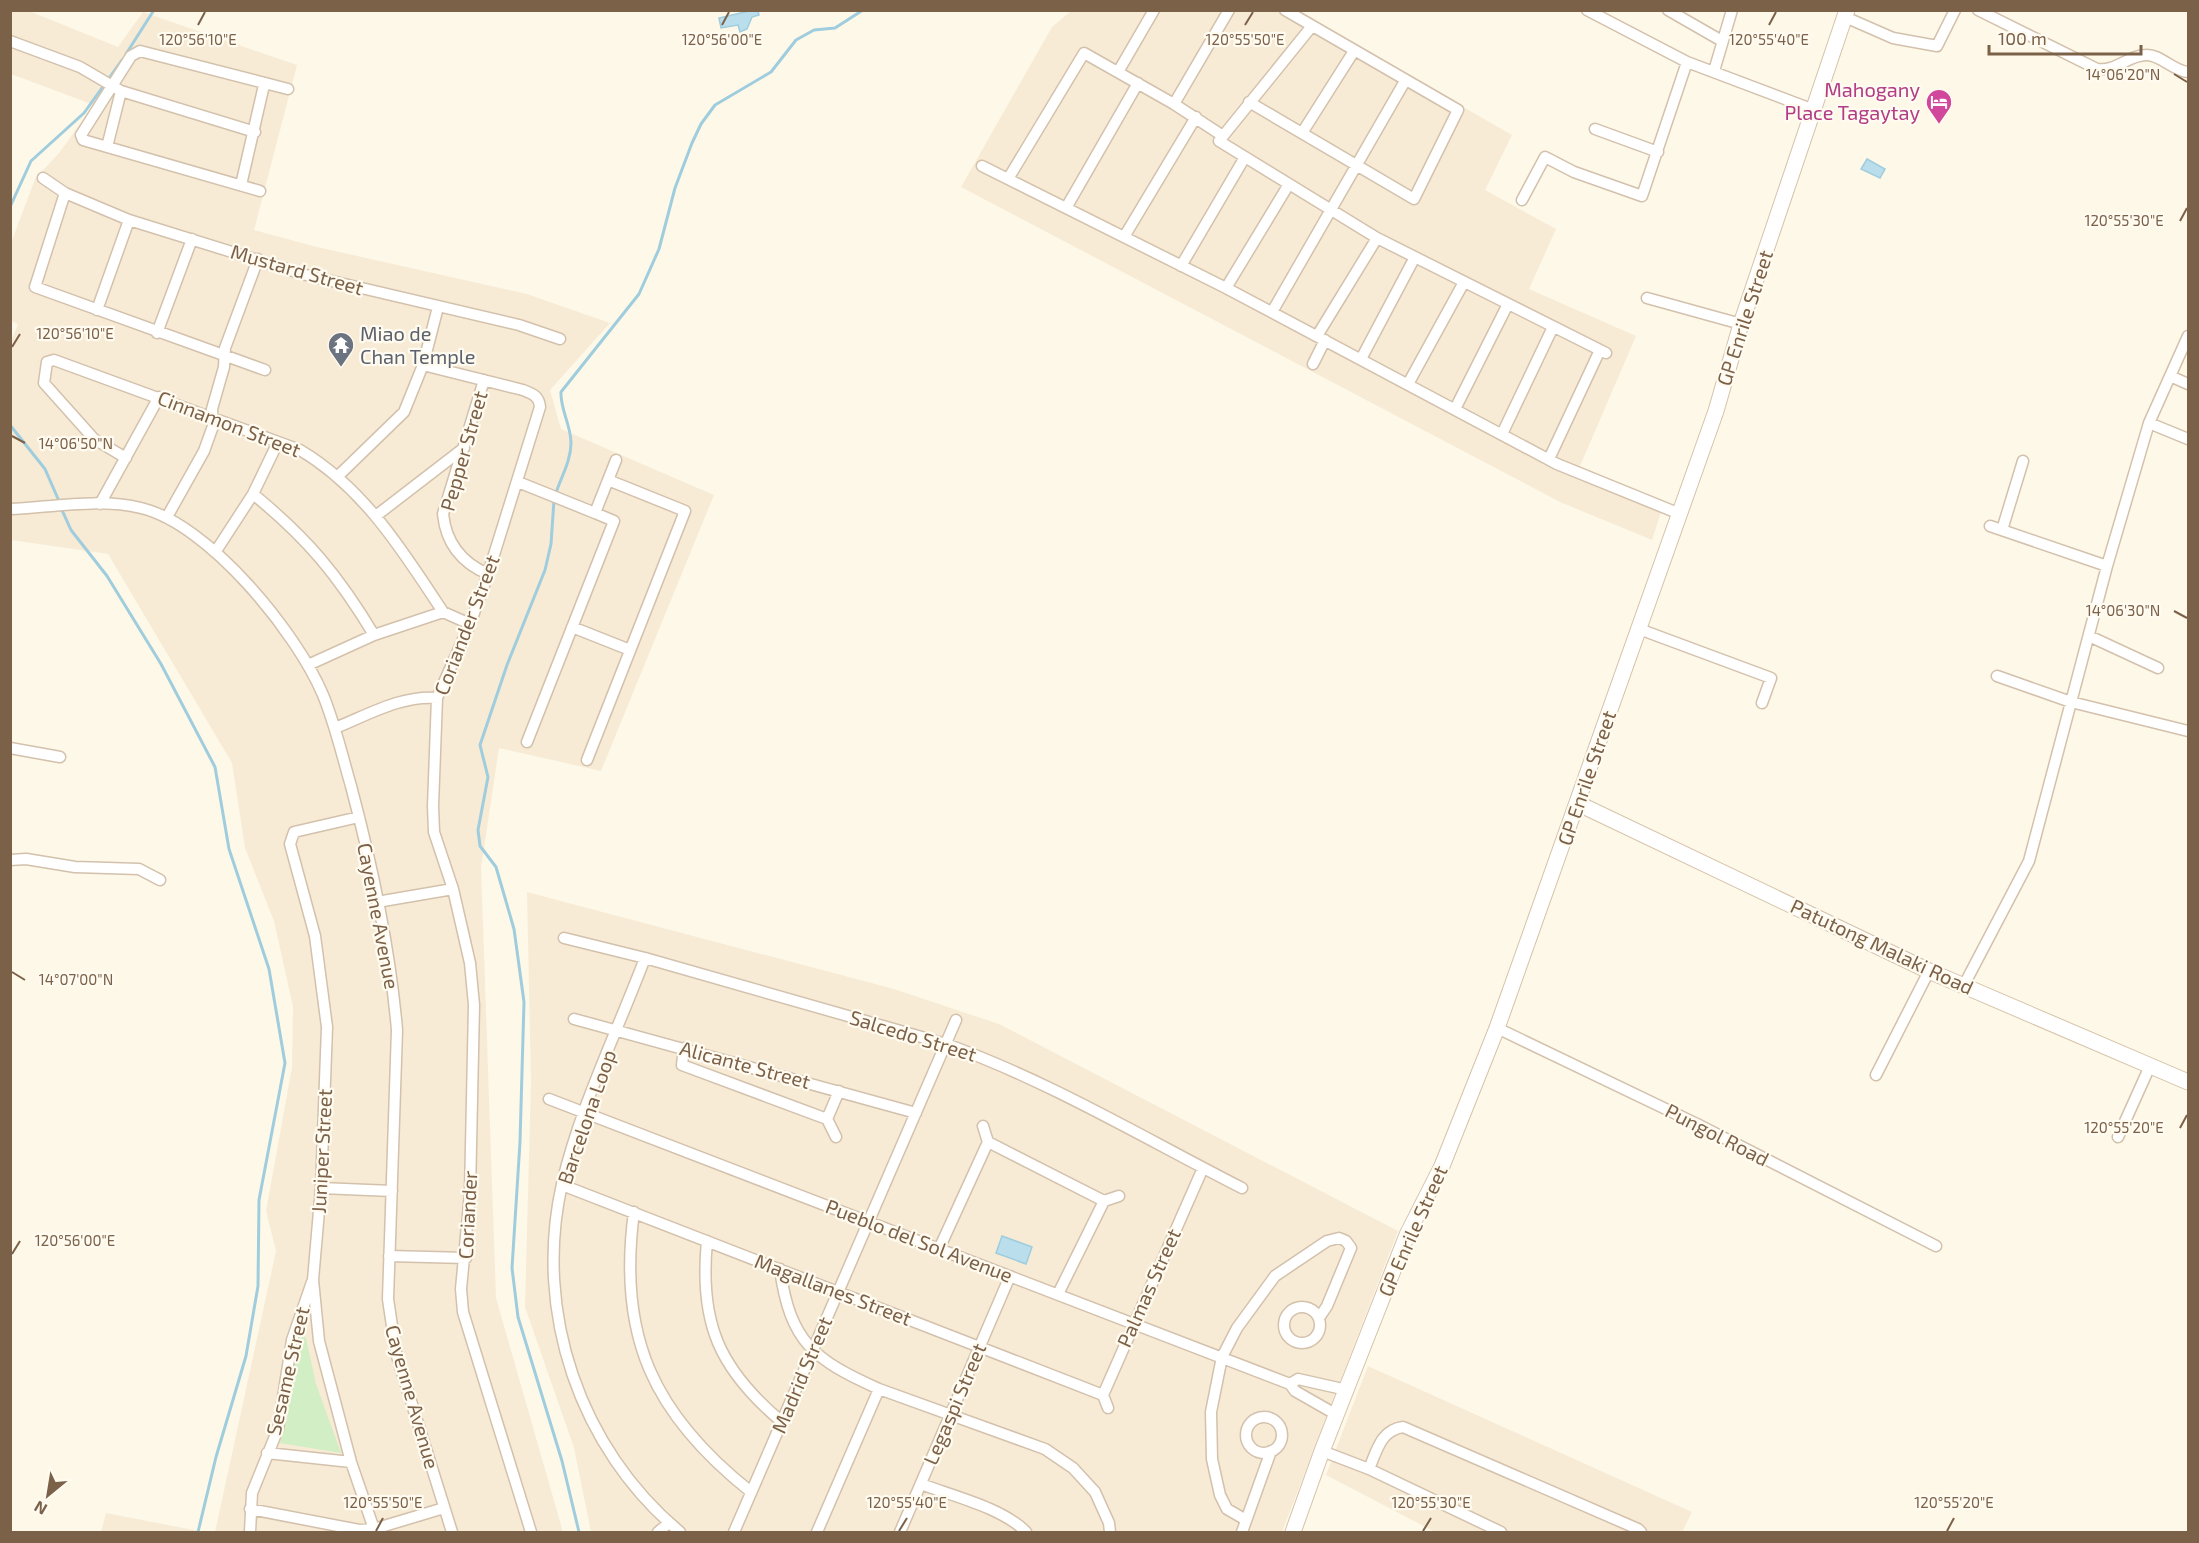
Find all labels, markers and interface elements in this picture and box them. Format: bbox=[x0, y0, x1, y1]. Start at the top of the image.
scale bar bbox=[1989, 18, 2140, 56]
text: 100 m bbox=[1998, 27, 2047, 49]
text: 120°56'10"E bbox=[159, 30, 237, 48]
text: 120°56'00"E bbox=[682, 30, 762, 48]
text: 120°55'50"E bbox=[1206, 30, 1284, 48]
text: 120°55'40"E bbox=[1729, 30, 1809, 48]
text: 14°06'20"N bbox=[2086, 65, 2160, 83]
place label: Mahogany Place Tagaytay bbox=[1784, 77, 1920, 124]
hotel icon: Mahogany Place Tagaytay bbox=[1924, 87, 1954, 125]
text: 120°55'30"E bbox=[2084, 211, 2164, 229]
street label: Mustard Street bbox=[228, 239, 367, 300]
street label: GP Enrile Street bbox=[1711, 247, 1777, 388]
place label: Miao de Chan Temple bbox=[360, 321, 476, 368]
text: 120°56'10"E bbox=[36, 324, 114, 342]
temple icon: Miao de Chan Temple bbox=[326, 330, 356, 368]
street label: Cinnamon Street bbox=[155, 385, 305, 461]
street label: Pepper Street bbox=[434, 387, 492, 514]
text: 14°06'50"N bbox=[39, 434, 113, 452]
street label: Coriander Street bbox=[428, 551, 504, 698]
text: 14°06'30"N bbox=[2086, 601, 2160, 619]
street label: GP Enrile Street bbox=[1552, 707, 1620, 848]
street label: Cayenne Avenue bbox=[353, 841, 405, 991]
street label: Patutong Malaki Road bbox=[1787, 893, 1978, 999]
text: 14°07'00"N bbox=[39, 970, 113, 988]
street label: Salcedo Street bbox=[847, 1004, 980, 1066]
street label: Alicante Street bbox=[677, 1035, 814, 1093]
street label: Barcelona Loop bbox=[552, 1046, 620, 1187]
street label: Juniper Street bbox=[306, 1088, 336, 1214]
street label: Pungol Road bbox=[1662, 1098, 1773, 1171]
text: 120°55'20"E bbox=[2084, 1118, 2164, 1136]
street label: GP Enrile Street bbox=[1372, 1161, 1452, 1300]
street label: Coriander bbox=[453, 1170, 481, 1260]
street label: Pueblo del Sol Avenue bbox=[823, 1193, 1016, 1287]
street label: Palmas Street bbox=[1111, 1224, 1185, 1351]
text: 120°56'00"E bbox=[35, 1231, 115, 1249]
street label: Magallanes Street bbox=[752, 1248, 915, 1330]
street label: Sesame Street bbox=[261, 1304, 314, 1437]
street label: Madrid Street bbox=[766, 1312, 837, 1437]
street label: Cayenne Avenue bbox=[381, 1322, 445, 1471]
street label: Legaspi Street bbox=[918, 1339, 991, 1468]
north arrow bbox=[18, 1465, 78, 1525]
text: 120°55'50"E bbox=[344, 1493, 422, 1511]
text: 120°55'40"E bbox=[867, 1493, 947, 1511]
text: 120°55'30"E bbox=[1391, 1493, 1471, 1511]
text: 120°55'20"E bbox=[1914, 1493, 1994, 1511]
text: N bbox=[30, 1497, 50, 1520]

